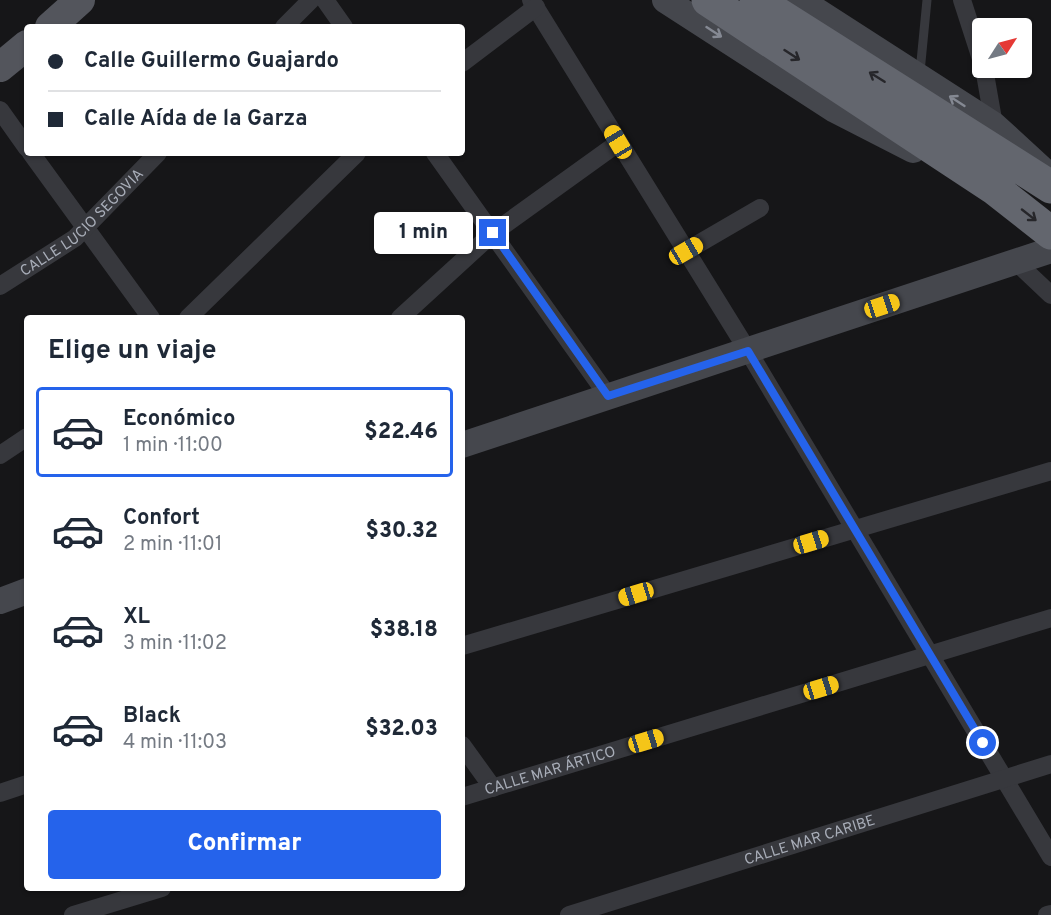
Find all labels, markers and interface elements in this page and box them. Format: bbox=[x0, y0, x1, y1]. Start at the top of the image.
north arrow bbox=[972, 18, 1032, 78]
map controls bbox=[972, 18, 1032, 78]
one-way arrow bbox=[705, 26, 722, 38]
text: Calle Guillermo Guajardo bbox=[84, 48, 339, 75]
one-way arrow bbox=[783, 49, 800, 61]
one-way arrow bbox=[869, 71, 886, 83]
one-way arrow bbox=[949, 95, 965, 107]
text: Calle Aída de la Garza bbox=[84, 106, 308, 133]
car bbox=[601, 122, 635, 162]
street label: CALLE LUCIO SEGOVIA bbox=[17, 165, 148, 282]
one-way arrow bbox=[1020, 209, 1036, 222]
callout: 1 min bbox=[373, 212, 472, 254]
route end bbox=[479, 219, 506, 246]
text: 1 min bbox=[399, 220, 448, 246]
car bbox=[666, 234, 706, 268]
car bbox=[862, 292, 902, 320]
text: Elige un viaje bbox=[48, 334, 217, 368]
icon: car bbox=[51, 405, 105, 459]
text: Económico bbox=[123, 406, 236, 433]
text: $22.46 bbox=[364, 419, 438, 446]
text: 1 min · 11:00 bbox=[123, 433, 223, 459]
icon: car bbox=[51, 504, 105, 558]
text: Confort bbox=[123, 505, 200, 532]
text: $30.32 bbox=[366, 518, 438, 545]
car bbox=[791, 528, 831, 556]
text: 2 min · 11:01 bbox=[123, 532, 222, 558]
car bbox=[616, 580, 656, 608]
icon: car bbox=[51, 603, 105, 657]
text: XL bbox=[123, 604, 150, 631]
text: $38.18 bbox=[370, 617, 438, 644]
text: 3 min · 11:02 bbox=[123, 631, 227, 657]
car bbox=[801, 674, 841, 702]
icon: car bbox=[51, 702, 105, 756]
text: Black bbox=[123, 703, 181, 730]
text: $32.03 bbox=[365, 716, 438, 743]
car bbox=[626, 727, 666, 755]
route start bbox=[969, 729, 996, 756]
text: 4 min · 11:03 bbox=[123, 730, 227, 756]
street label: CALLE MAR ÁRTICO bbox=[483, 743, 618, 801]
button: Confirmar bbox=[48, 810, 441, 879]
street label: CALLE MAR CARIBE bbox=[742, 812, 878, 870]

